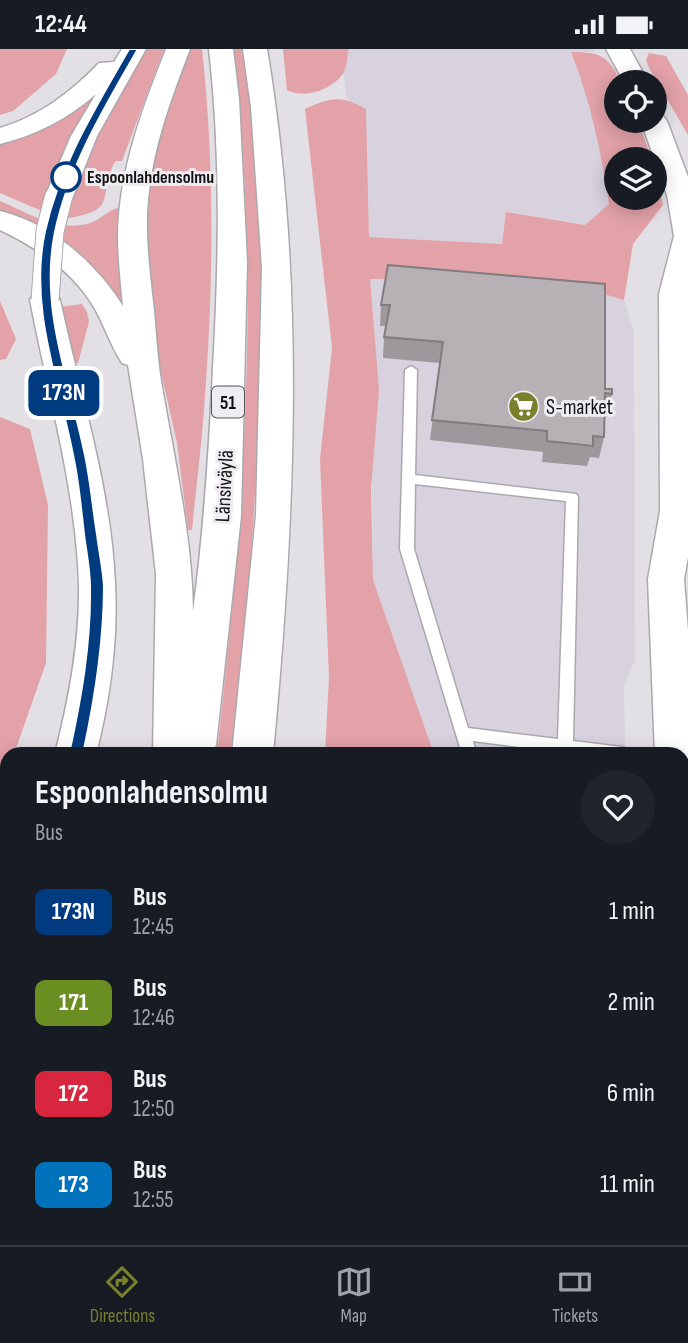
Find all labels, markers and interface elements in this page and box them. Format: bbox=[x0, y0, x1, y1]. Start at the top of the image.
text: 12:44 bbox=[35, 9, 87, 40]
map controls bbox=[604, 70, 667, 210]
button: locate bbox=[604, 70, 667, 133]
button: layers bbox=[604, 147, 667, 210]
marker: Espoonlahdensolmu bbox=[51, 162, 81, 192]
place label: Espoonlahdensolmu bbox=[87, 167, 214, 188]
line badge: 173N bbox=[15, 370, 113, 416]
text: 173N bbox=[42, 378, 86, 407]
road number: 51 bbox=[212, 387, 244, 417]
supermarket icon: S-market bbox=[506, 390, 540, 424]
place label: S-market bbox=[546, 395, 613, 420]
street label: Länsiväylä bbox=[210, 449, 239, 523]
button: heart bbox=[581, 770, 655, 844]
text: Espoonlahdensolmu bbox=[35, 773, 268, 813]
text: Bus bbox=[35, 819, 63, 847]
text: Bus bbox=[133, 882, 167, 913]
text: 1 min bbox=[609, 896, 655, 927]
text: 173N bbox=[52, 897, 95, 926]
text: 12:45 bbox=[133, 913, 174, 941]
text: Bus bbox=[133, 973, 167, 1004]
text: 2 min bbox=[607, 987, 655, 1018]
text: 171 bbox=[59, 988, 88, 1017]
text: 12:46 bbox=[133, 1004, 175, 1032]
text: Bus bbox=[133, 1064, 167, 1095]
text: 6 min bbox=[607, 1078, 655, 1109]
text: 172 bbox=[58, 1079, 89, 1108]
text: 12:50 bbox=[133, 1095, 175, 1123]
text: Bus bbox=[133, 1155, 167, 1186]
text: 11 min bbox=[600, 1169, 655, 1200]
text: 173 bbox=[58, 1170, 89, 1199]
text: 12:55 bbox=[133, 1186, 174, 1214]
tab: Directions bbox=[90, 1263, 155, 1328]
tab: Map bbox=[335, 1263, 373, 1328]
tab: Tickets bbox=[552, 1263, 598, 1328]

